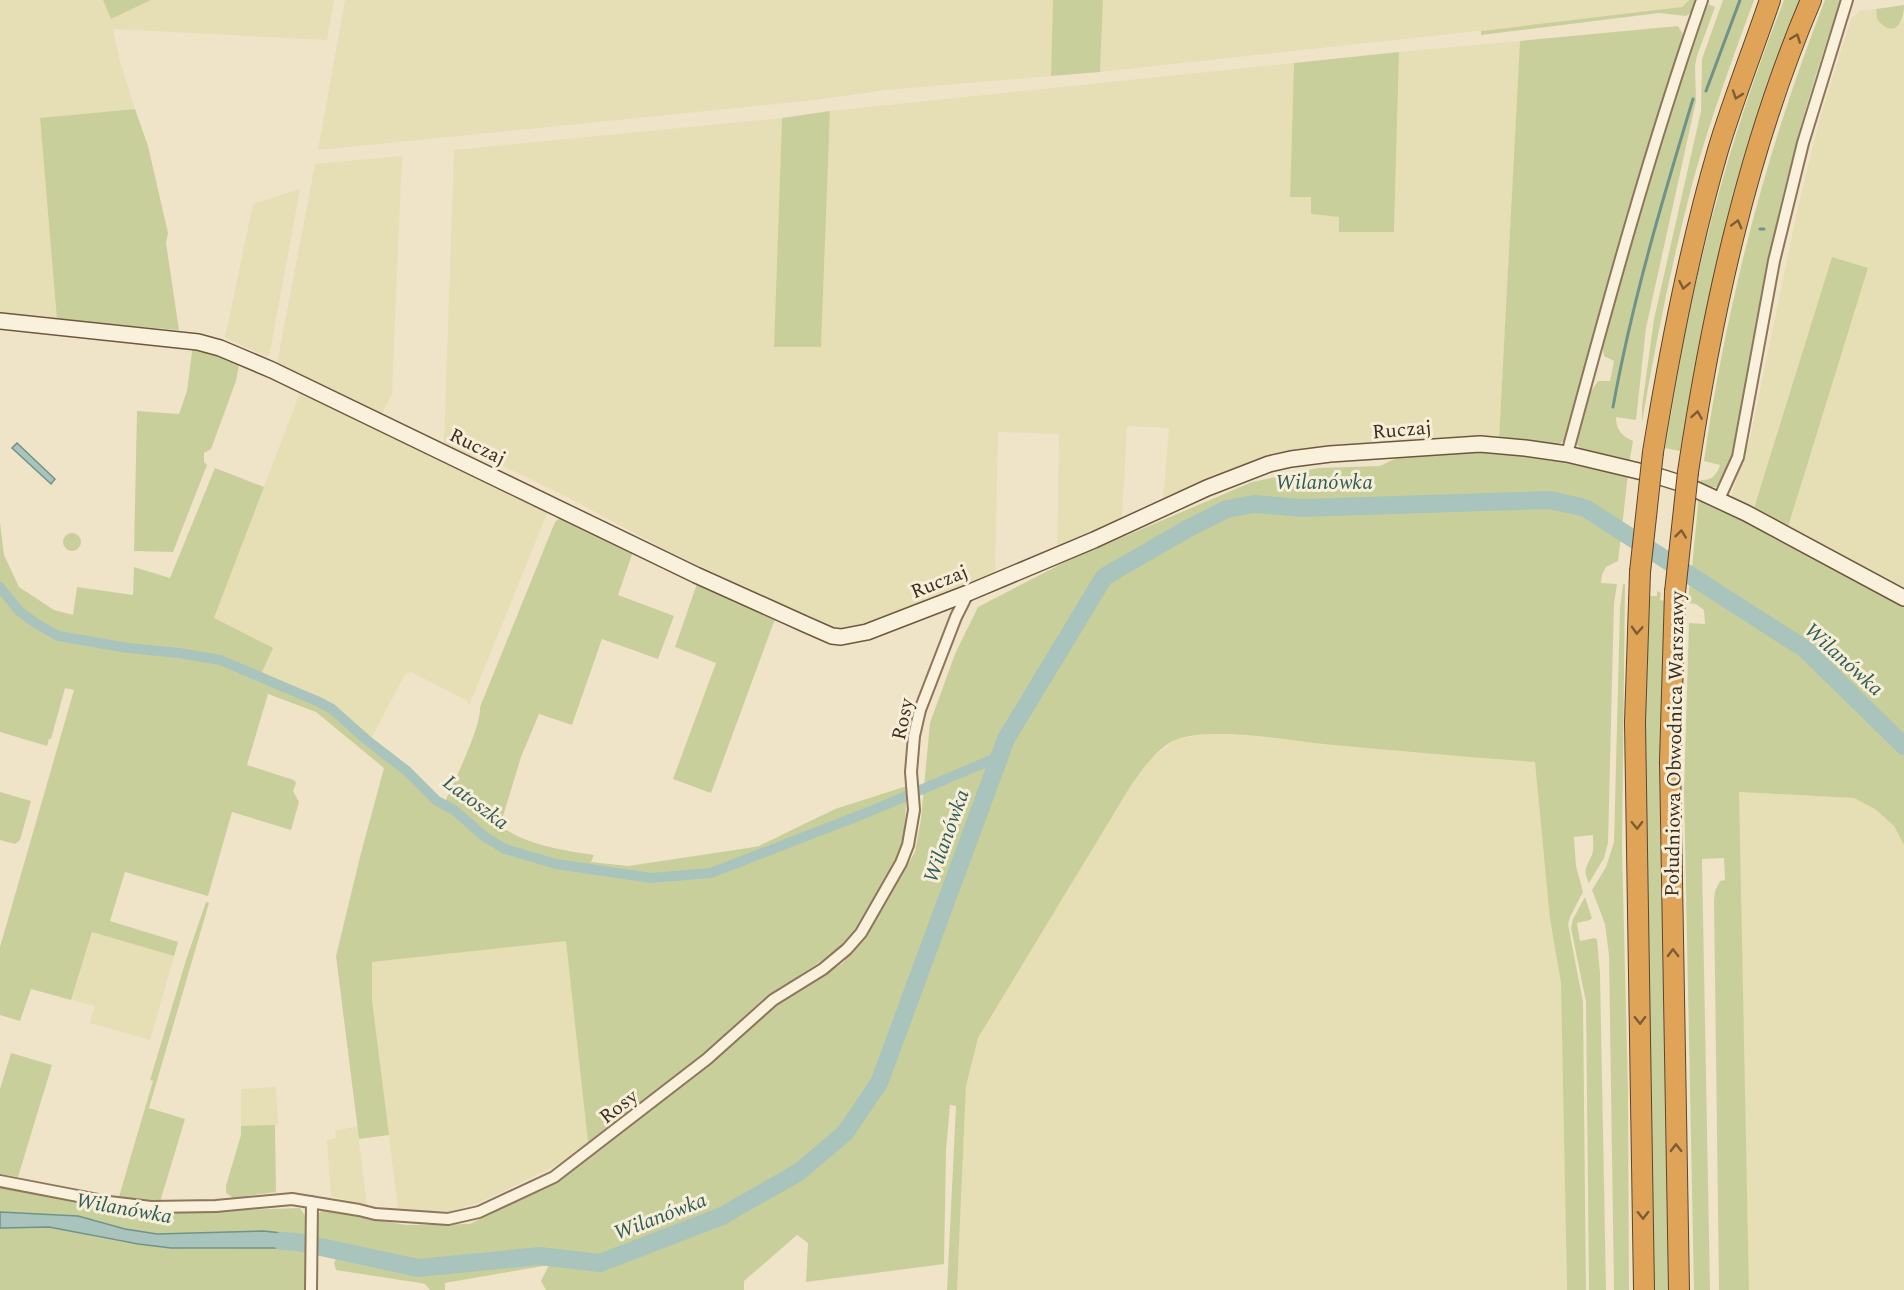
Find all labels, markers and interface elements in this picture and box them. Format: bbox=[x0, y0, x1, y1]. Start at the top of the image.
one-way arrow bbox=[1788, 33, 1801, 44]
one-way arrow bbox=[1732, 89, 1745, 100]
one-way arrow bbox=[1730, 219, 1743, 229]
one-way arrow bbox=[1678, 280, 1691, 290]
one-way arrow bbox=[1690, 410, 1702, 419]
street label: Ruczaj bbox=[1371, 412, 1433, 448]
street label: Ruczaj bbox=[444, 420, 511, 473]
water label: Wilanówka bbox=[1275, 467, 1373, 499]
one-way arrow bbox=[1674, 529, 1687, 538]
street label: Ruczaj bbox=[906, 557, 973, 607]
street label: Południowa Obwodnica Warszawy bbox=[1657, 589, 1693, 897]
water label: Wilanówka bbox=[1796, 615, 1891, 705]
one-way arrow bbox=[1630, 625, 1643, 634]
street label: Rosy bbox=[884, 694, 922, 743]
water label: Latoszka bbox=[435, 767, 516, 839]
water label: Wilanówka bbox=[915, 785, 979, 888]
one-way arrow bbox=[1631, 820, 1643, 829]
one-way arrow bbox=[1667, 948, 1679, 957]
one-way arrow bbox=[1634, 1015, 1646, 1024]
street label: Rosy bbox=[593, 1081, 646, 1132]
one-way arrow bbox=[1670, 1143, 1683, 1152]
water label: Wilanówka bbox=[609, 1184, 712, 1249]
water label: Wilanówka bbox=[73, 1185, 175, 1233]
one-way arrow bbox=[1637, 1210, 1649, 1219]

